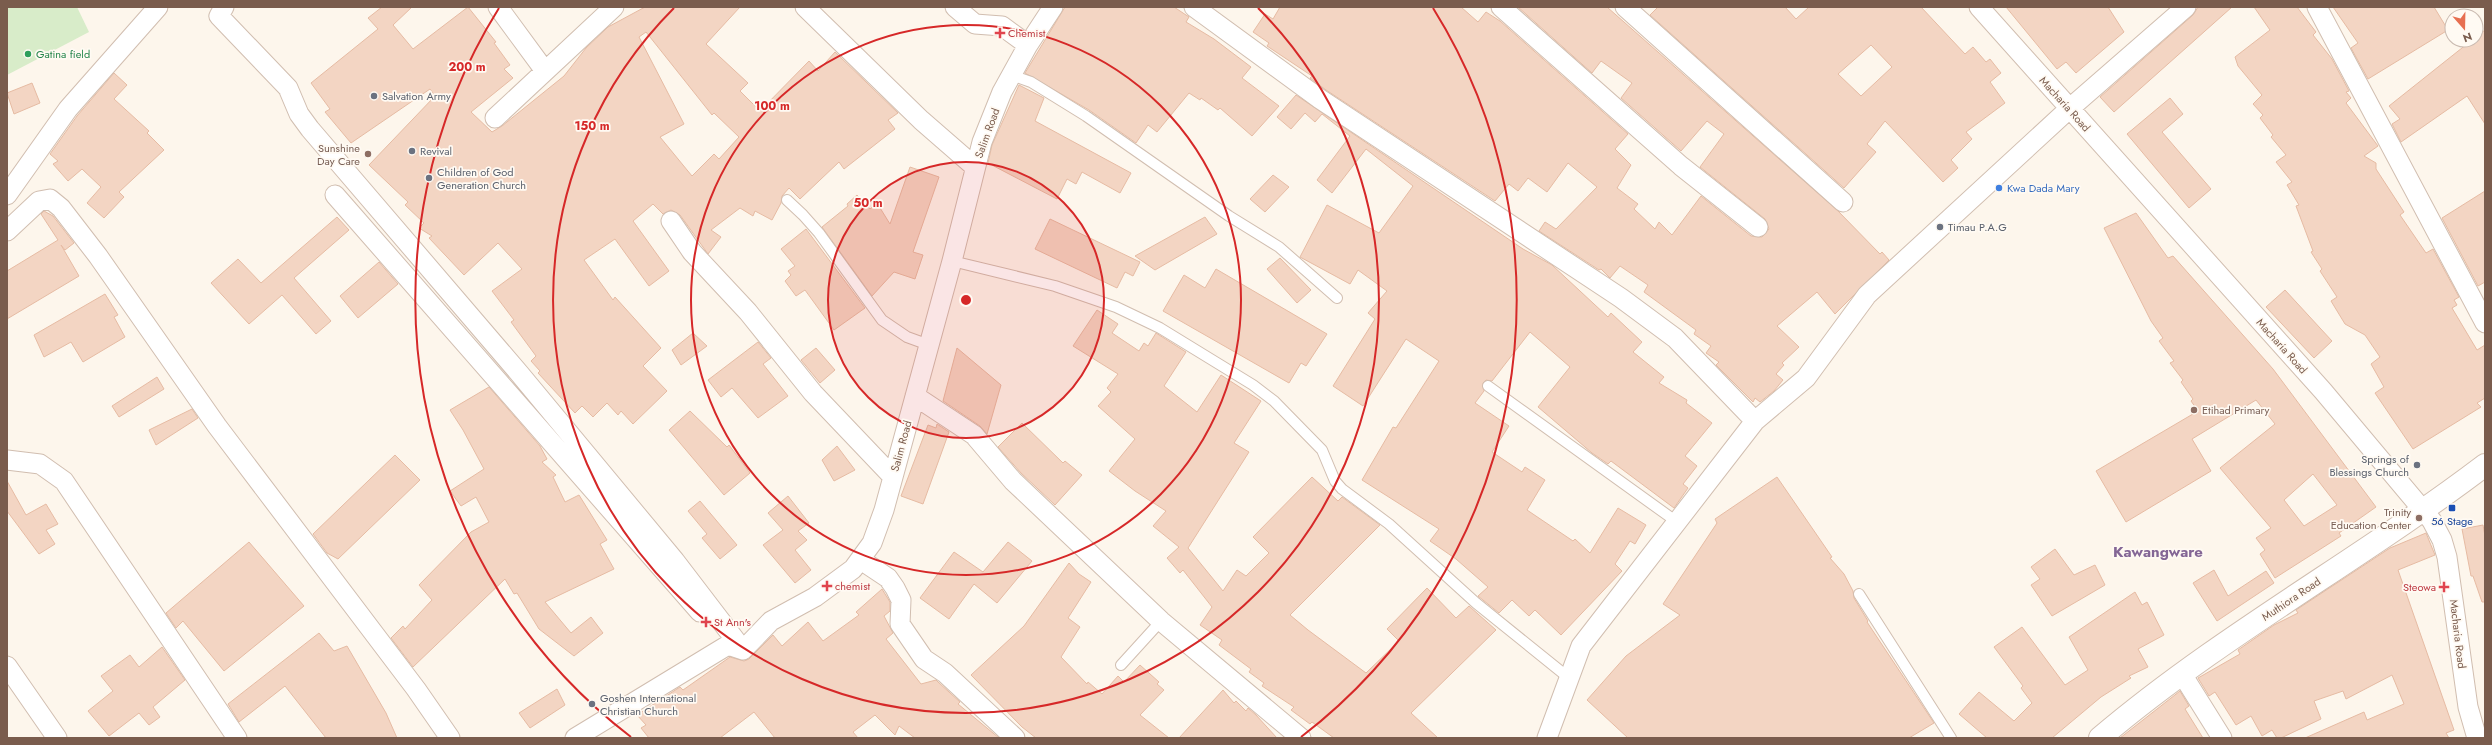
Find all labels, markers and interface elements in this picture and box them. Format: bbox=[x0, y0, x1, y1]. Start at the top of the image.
north arrow bbox=[2444, 8, 2484, 48]
place label: Chemist bbox=[1008, 25, 1046, 41]
marker: Chemist bbox=[995, 28, 1005, 38]
text: N bbox=[2461, 28, 2474, 46]
place label: Gatina field bbox=[36, 46, 90, 62]
marker: Gatina field bbox=[23, 49, 33, 59]
text: 200 m bbox=[448, 58, 486, 76]
street label: Macharia Road bbox=[2036, 73, 2094, 135]
place label: Salvation Army bbox=[382, 88, 451, 104]
marker: Salvation Army bbox=[369, 91, 379, 101]
text: 100 m bbox=[754, 97, 790, 115]
street label: Salim Road bbox=[971, 106, 1003, 160]
text: 150 m bbox=[574, 117, 610, 135]
place label: Sunshine Day Care bbox=[317, 140, 360, 169]
place label: Revival bbox=[420, 143, 452, 159]
marker: Revival bbox=[407, 146, 417, 156]
marker: Sunshine Day Care bbox=[363, 149, 373, 159]
place label: Children of God Generation Church bbox=[437, 164, 526, 193]
marker: Children of God Generation Church bbox=[424, 173, 434, 183]
place label: Kwa Dada Mary bbox=[2007, 180, 2080, 196]
marker: Kwa Dada Mary bbox=[1994, 183, 2004, 193]
text: 50 m bbox=[853, 194, 883, 212]
place label: Timau P.A.G bbox=[1948, 219, 2007, 235]
marker: Timau P.A.G bbox=[1935, 222, 1945, 232]
centre of rings bbox=[959, 293, 973, 307]
street label: Macharia Road bbox=[2253, 315, 2311, 377]
place label: Etihad Primary bbox=[2202, 402, 2270, 418]
marker: Etihad Primary bbox=[2189, 405, 2199, 415]
street label: Salim Road bbox=[887, 419, 915, 473]
place label: Springs of Blessings Church bbox=[2329, 451, 2410, 480]
marker: Springs of Blessings Church bbox=[2412, 460, 2422, 470]
marker: 56 Stage bbox=[2447, 503, 2457, 513]
place label: Trinity Education Center bbox=[2331, 504, 2411, 533]
marker: Trinity Education Center bbox=[2414, 513, 2424, 523]
place label: 56 Stage bbox=[2431, 513, 2473, 529]
district label: Kawangware bbox=[2113, 541, 2203, 563]
street label: Muthiora Road bbox=[2258, 573, 2324, 625]
place label: chemist bbox=[835, 578, 871, 594]
place label: Steowa bbox=[2403, 579, 2436, 595]
marker: chemist bbox=[822, 581, 832, 591]
marker: Steowa bbox=[2439, 582, 2449, 592]
street label: Macharia Road bbox=[2446, 599, 2470, 669]
place label: St Ann's bbox=[714, 614, 751, 630]
marker: St Ann's bbox=[701, 617, 711, 627]
place label: Goshen International Christian Church bbox=[600, 690, 696, 719]
marker: Goshen International Christian Church bbox=[587, 699, 597, 709]

